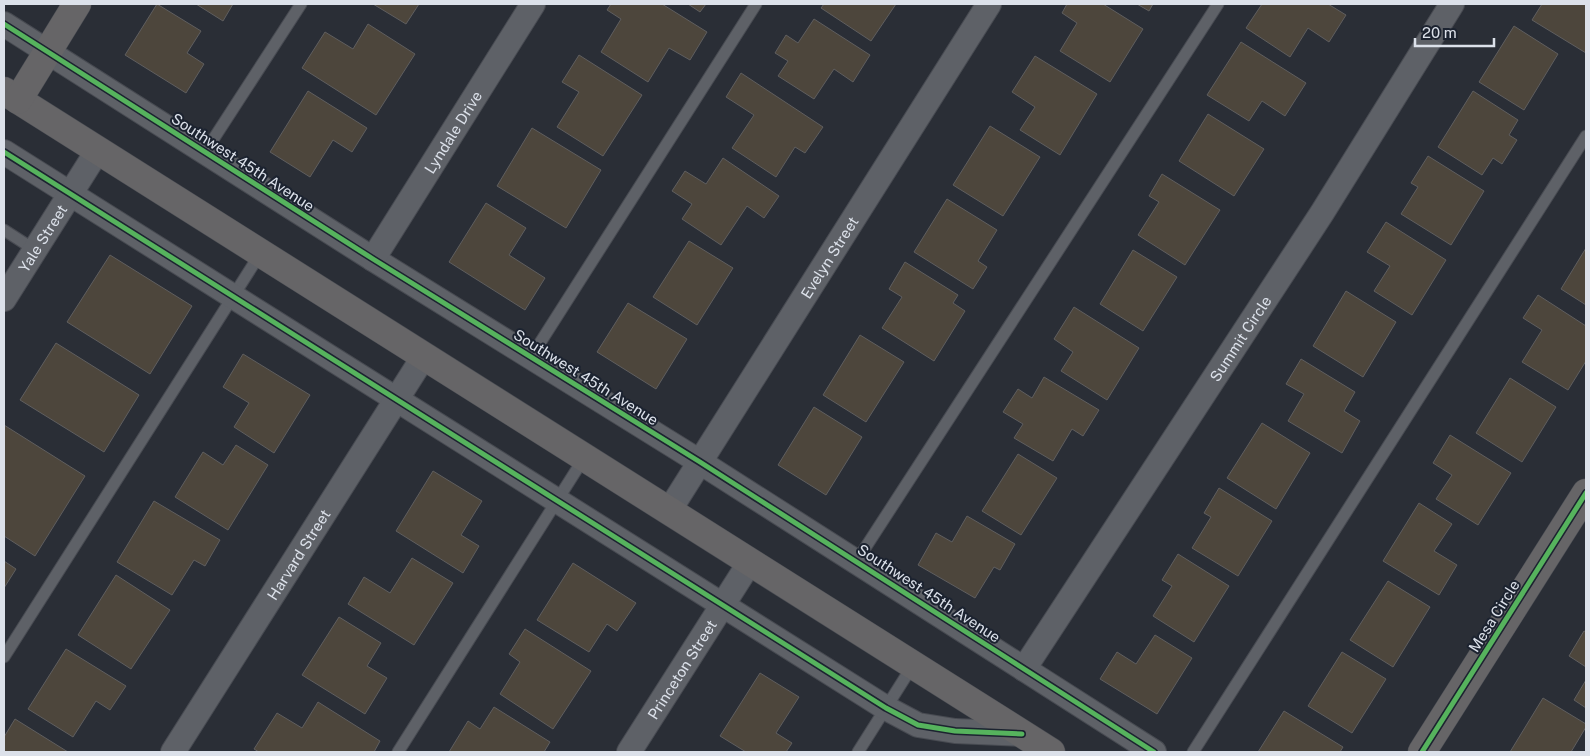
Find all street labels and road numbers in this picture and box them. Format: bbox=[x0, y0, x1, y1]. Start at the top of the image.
street label: Lyndale Drive bbox=[420, 88, 485, 176]
street label: Southwest 45th Avenue bbox=[168, 109, 318, 215]
street label: Yale Street bbox=[15, 201, 70, 275]
street label: Evelyn Street bbox=[797, 213, 861, 301]
street label: Summit Circle bbox=[1206, 292, 1274, 384]
street label: Southwest 45th Avenue bbox=[511, 326, 661, 428]
street label: Harvard Street bbox=[263, 506, 333, 603]
street label: Southwest 45th Avenue bbox=[854, 540, 1004, 646]
street label: Mesa Circle bbox=[1465, 577, 1523, 655]
street label: Princeton Street bbox=[644, 616, 720, 722]

